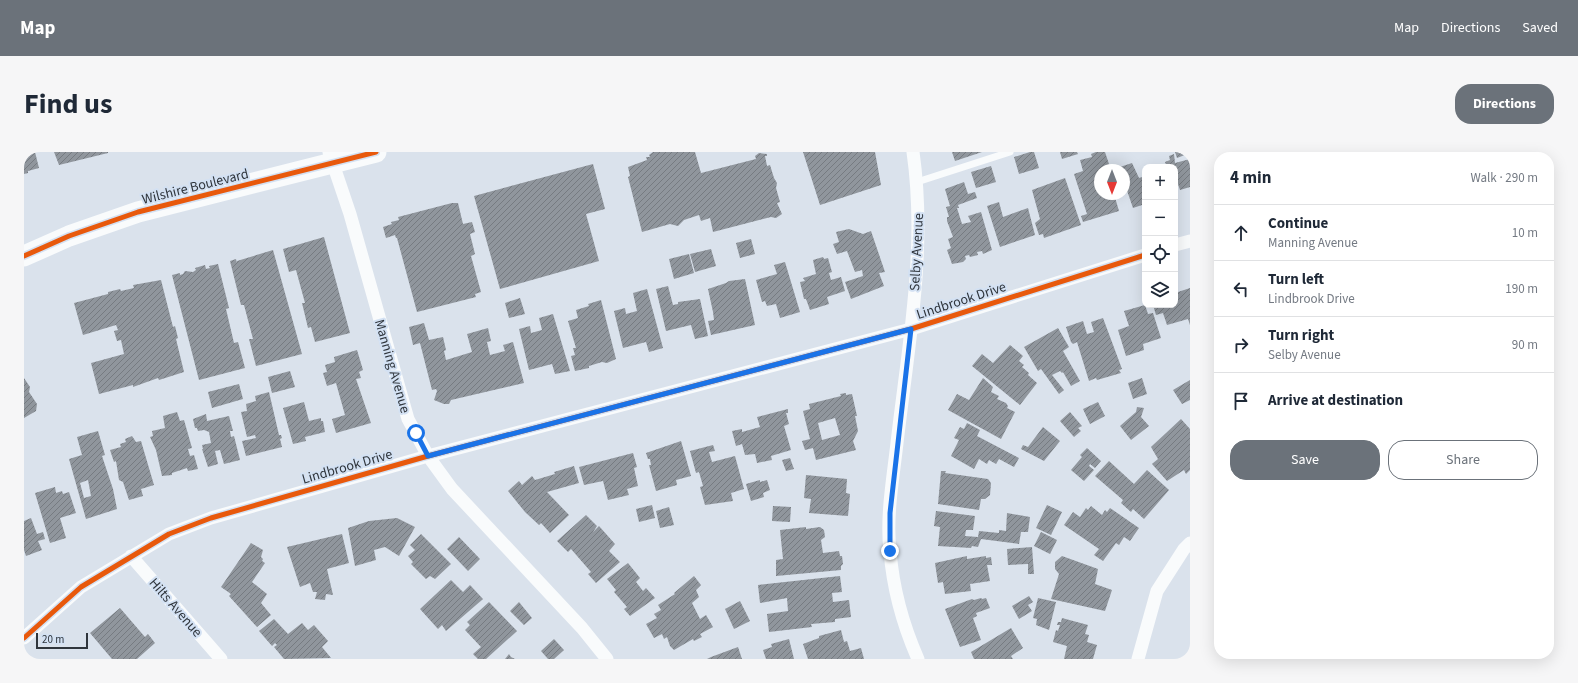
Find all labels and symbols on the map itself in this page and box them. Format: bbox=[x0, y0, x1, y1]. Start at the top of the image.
street label: Wilshire Boulevard bbox=[140, 164, 251, 210]
north arrow bbox=[1094, 164, 1130, 200]
street label: Selby Avenue bbox=[905, 212, 929, 292]
street label: Lindbrook Drive bbox=[914, 277, 1009, 325]
street label: Manning Avenue bbox=[369, 317, 415, 416]
route start bbox=[407, 424, 425, 442]
street label: Lindbrook Drive bbox=[300, 444, 395, 489]
route end bbox=[881, 542, 899, 560]
street label: Hilts Avenue bbox=[144, 574, 207, 642]
scale bar bbox=[36, 631, 88, 650]

